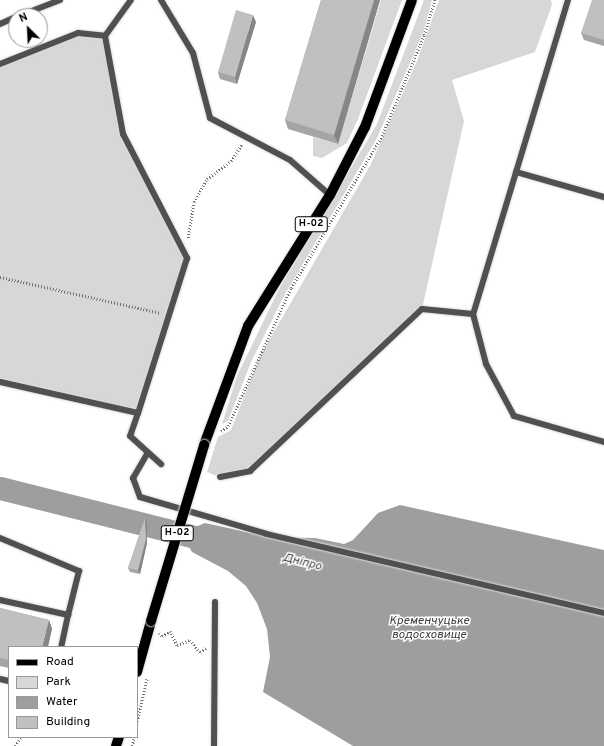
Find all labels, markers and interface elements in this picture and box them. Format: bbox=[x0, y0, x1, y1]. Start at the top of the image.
north arrow bbox=[8, 8, 48, 48]
text: N bbox=[17, 10, 30, 26]
road number: Н-02 bbox=[294, 216, 328, 232]
road number: Н-02 bbox=[160, 525, 194, 541]
water label: Дніпро bbox=[281, 551, 323, 575]
water label: Кременчуцьке водосховище bbox=[389, 615, 469, 643]
legend bbox=[8, 646, 138, 738]
text: Road bbox=[46, 654, 74, 670]
text: Park bbox=[46, 674, 71, 690]
text: Water bbox=[46, 694, 78, 710]
text: Building bbox=[46, 714, 90, 730]

